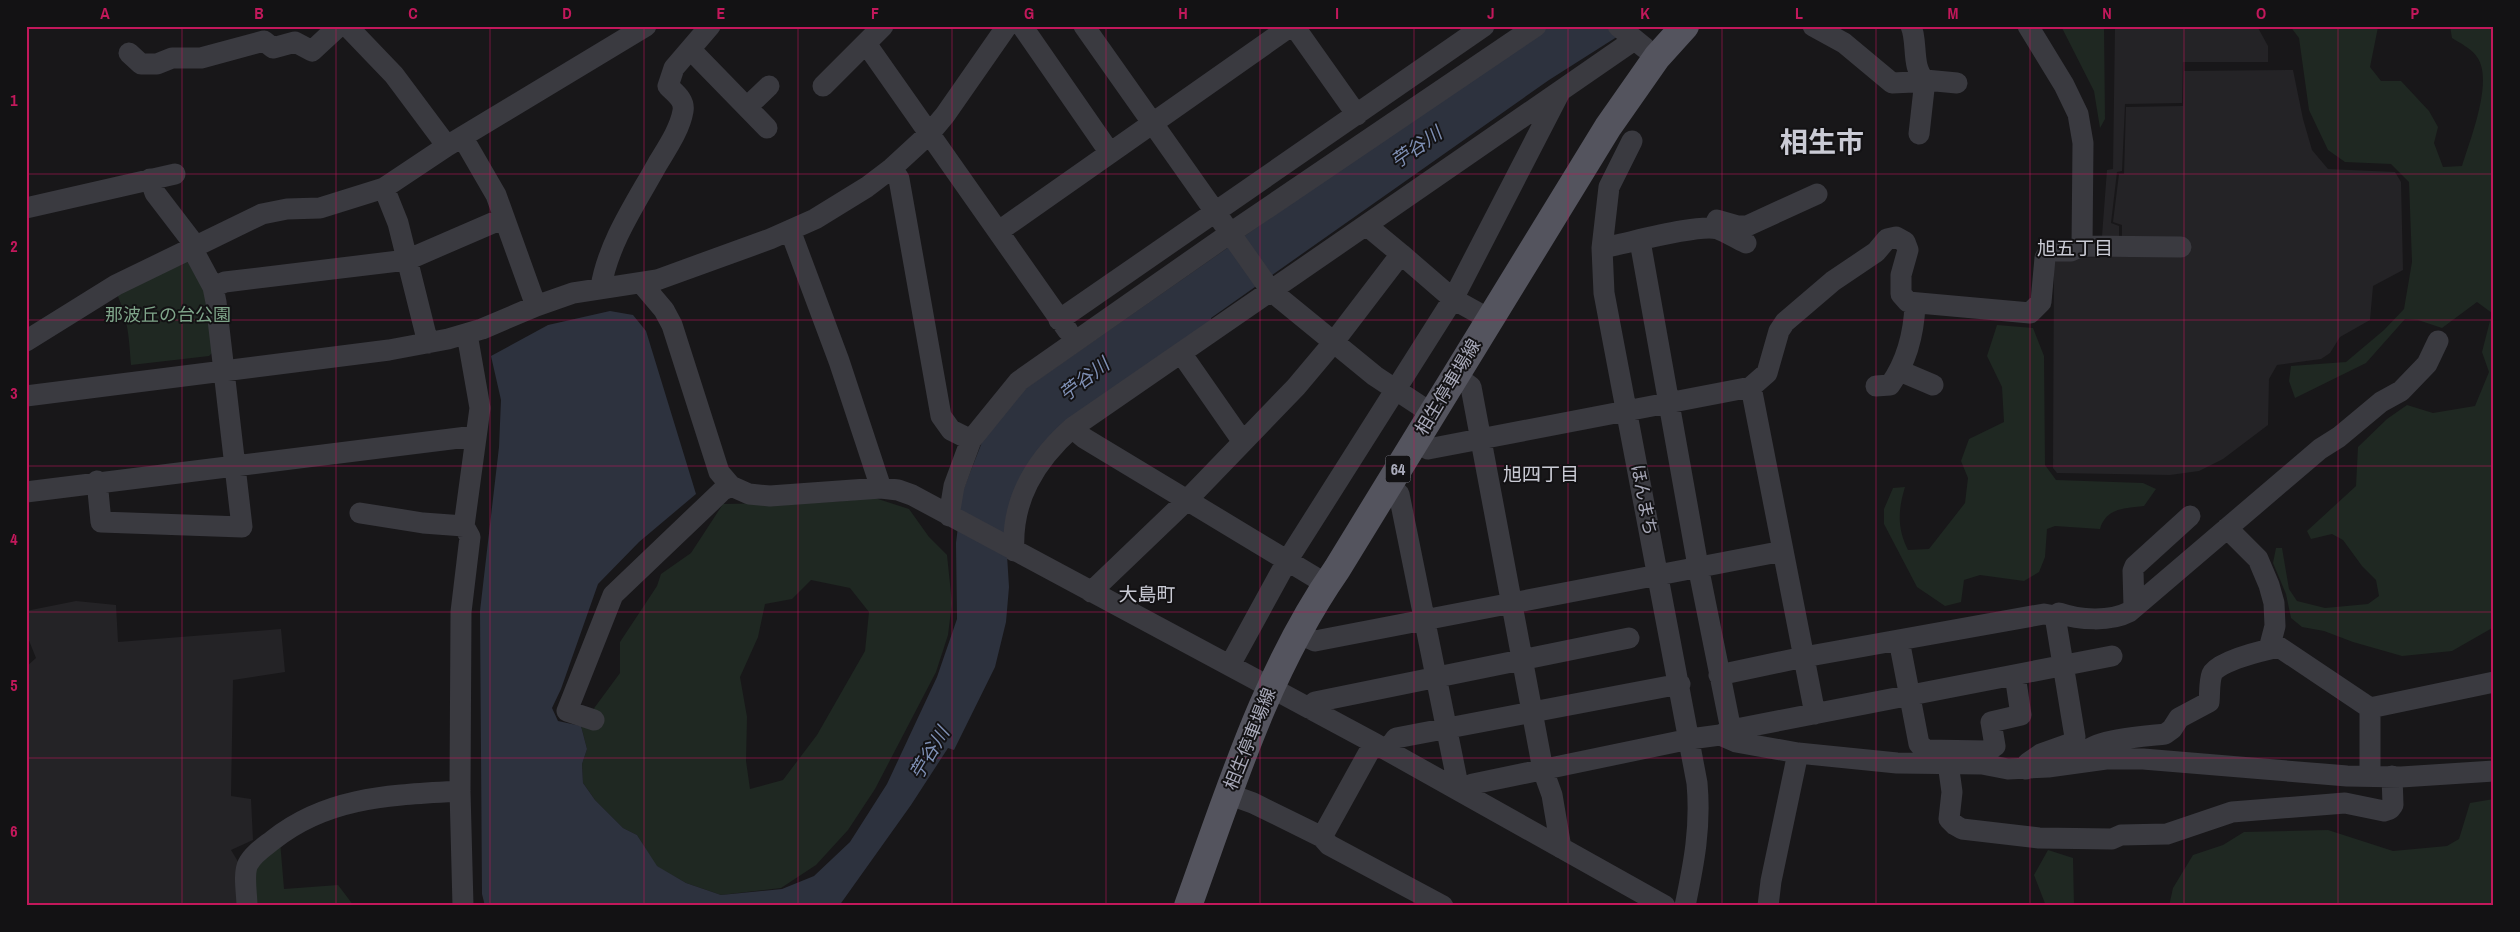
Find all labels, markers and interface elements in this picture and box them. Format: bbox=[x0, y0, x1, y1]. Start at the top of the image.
text: A bbox=[100, 2, 110, 24]
text: B bbox=[254, 2, 264, 24]
text: C bbox=[408, 2, 418, 24]
text: D bbox=[562, 2, 572, 24]
text: E bbox=[717, 2, 726, 24]
text: F bbox=[871, 2, 879, 24]
text: G bbox=[1024, 2, 1034, 24]
text: H bbox=[1178, 2, 1188, 24]
text: I bbox=[1335, 2, 1339, 24]
text: J bbox=[1487, 2, 1495, 24]
text: K bbox=[1640, 2, 1650, 24]
text: L bbox=[1795, 2, 1803, 24]
text: M bbox=[1948, 2, 1959, 24]
text: N bbox=[2102, 2, 2112, 24]
text: O bbox=[2256, 2, 2266, 24]
text: P bbox=[2411, 2, 2420, 24]
text: 1 bbox=[10, 89, 18, 111]
water label: 苧谷川 bbox=[1385, 119, 1448, 174]
district label: 相生市 bbox=[1780, 123, 1864, 161]
text: 2 bbox=[10, 235, 18, 257]
district label: 旭五丁目 bbox=[2037, 235, 2113, 261]
park label: 那波丘の台公園 bbox=[105, 302, 231, 327]
street label: 相生停車場線 bbox=[1409, 334, 1486, 439]
water label: 苧谷川 bbox=[1054, 350, 1116, 407]
text: 3 bbox=[10, 382, 18, 404]
road number: 64 bbox=[1386, 456, 1410, 482]
district label: 旭四丁目 bbox=[1503, 461, 1579, 487]
street label: ほんまち bbox=[1625, 462, 1664, 538]
text: 4 bbox=[10, 528, 18, 550]
district label: 大島町 bbox=[1118, 581, 1176, 607]
text: 5 bbox=[10, 674, 18, 696]
street label: 相生停車場線 bbox=[1218, 684, 1281, 794]
water label: 苧谷川 bbox=[903, 720, 956, 784]
text: 6 bbox=[10, 820, 18, 842]

